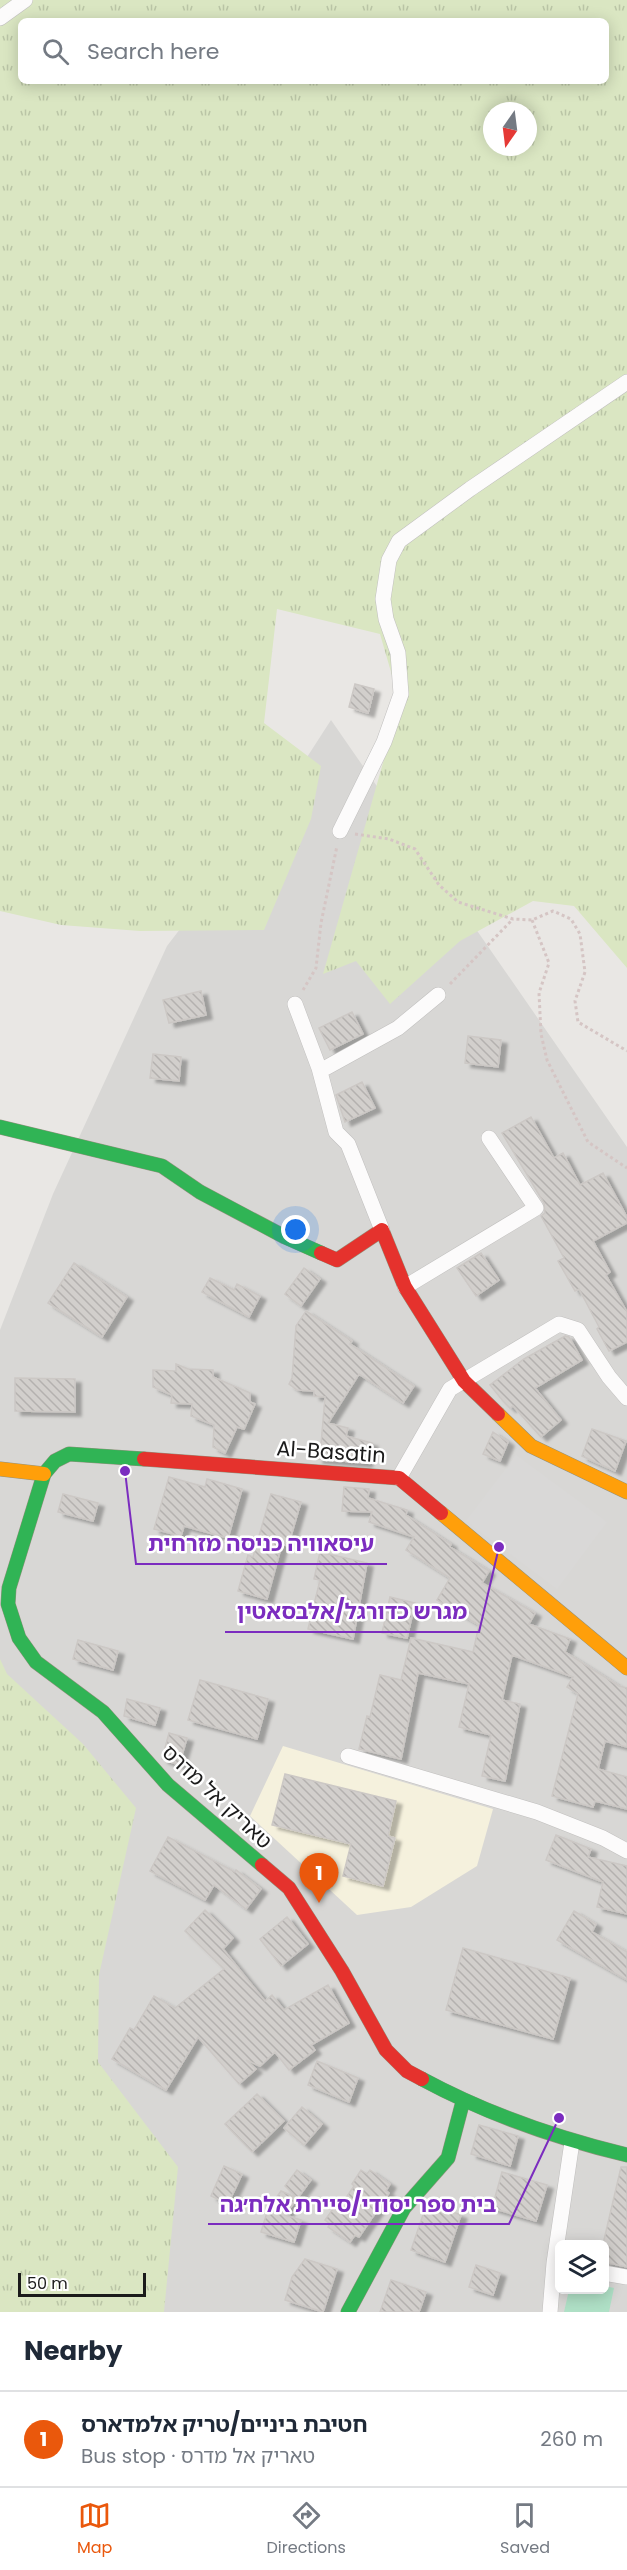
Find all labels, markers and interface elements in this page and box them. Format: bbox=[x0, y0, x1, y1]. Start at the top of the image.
search box bbox=[18, 18, 609, 84]
icon: search bbox=[39, 35, 72, 68]
text: Search here bbox=[87, 36, 220, 67]
north arrow bbox=[483, 102, 537, 156]
your location bbox=[281, 1215, 310, 1244]
street label: Al-Basatin bbox=[275, 1433, 387, 1470]
callout: עיסאוויה כניסה מזרחית bbox=[136, 1524, 387, 1564]
text: עיסאוויה כניסה מזרחית bbox=[148, 1528, 374, 1559]
callout: מגרש כדורגל/אלבסאטין bbox=[225, 1592, 479, 1632]
text: מגרש כדורגל/אלבסאטין bbox=[237, 1596, 467, 1627]
street label: טאריק אל מדרס bbox=[156, 1738, 279, 1855]
pin: 1 bbox=[300, 1854, 338, 1903]
callout: בית ספר יסודי/סיירת אלח׳גה bbox=[208, 2184, 509, 2224]
text: בית ספר יסודי/סיירת אלח׳גה bbox=[220, 2189, 496, 2220]
map controls bbox=[555, 2240, 609, 2294]
button: layers bbox=[555, 2240, 609, 2294]
scale bar bbox=[18, 2270, 146, 2298]
text: 50 m bbox=[27, 2272, 68, 2295]
text: Nearby bbox=[24, 2333, 122, 2369]
text: חטיבת ביניים/טריק אלמדארס bbox=[81, 2409, 368, 2440]
text: 1 bbox=[40, 2425, 47, 2453]
text: 260 m bbox=[540, 2425, 603, 2453]
text: Bus stop · טאריק אל מדרס bbox=[81, 2442, 315, 2470]
tab: Map bbox=[77, 2499, 112, 2560]
tab: Directions bbox=[267, 2499, 346, 2560]
tab: Saved bbox=[500, 2499, 550, 2560]

